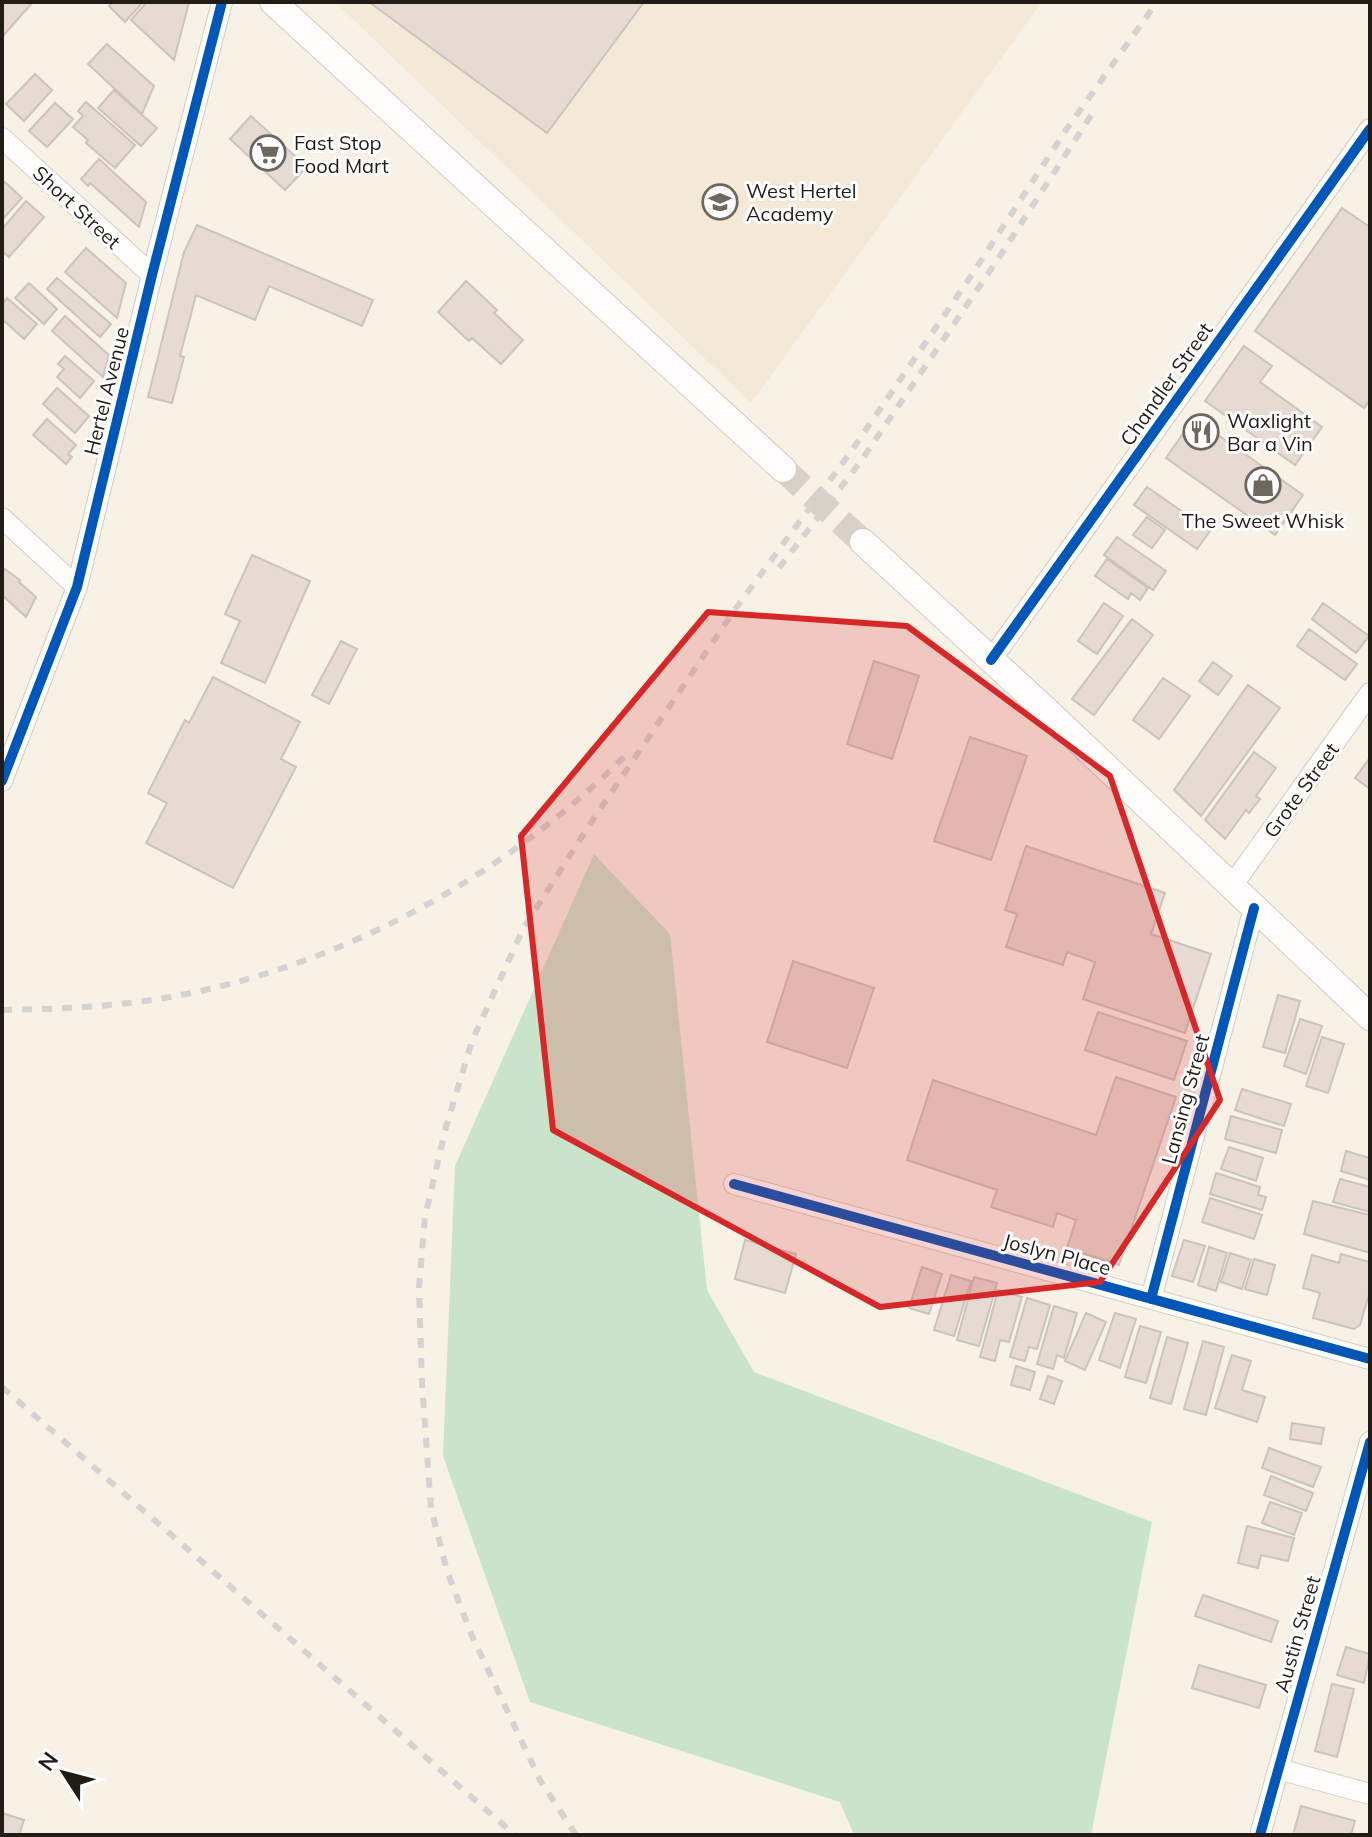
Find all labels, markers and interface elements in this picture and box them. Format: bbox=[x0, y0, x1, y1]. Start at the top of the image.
place label: Fast Stop Food Mart bbox=[294, 130, 389, 178]
supermarket icon: Fast Stop Food Mart bbox=[249, 134, 287, 172]
street label: Short Street bbox=[28, 160, 126, 254]
place label: West Hertel Academy bbox=[746, 178, 857, 226]
school or university icon: West Hertel Academy bbox=[701, 183, 739, 221]
street label: Chandler Street bbox=[1114, 318, 1218, 450]
street label: Hertel Avenue bbox=[78, 324, 134, 458]
place label: Waxlight Bar a Vin bbox=[1227, 408, 1313, 456]
restaurant icon: Waxlight Bar a Vin bbox=[1182, 413, 1220, 451]
shop icon: The Sweet Whisk bbox=[1244, 466, 1282, 504]
place label: The Sweet Whisk bbox=[1182, 508, 1345, 533]
street label: Grote Street bbox=[1258, 738, 1344, 842]
street label: Lansing Street bbox=[1156, 1031, 1214, 1167]
street label: Joslyn Place bbox=[1000, 1228, 1114, 1280]
street label: Austin Street bbox=[1268, 1573, 1326, 1695]
north arrow bbox=[24, 1733, 104, 1813]
text: N bbox=[32, 1746, 64, 1776]

